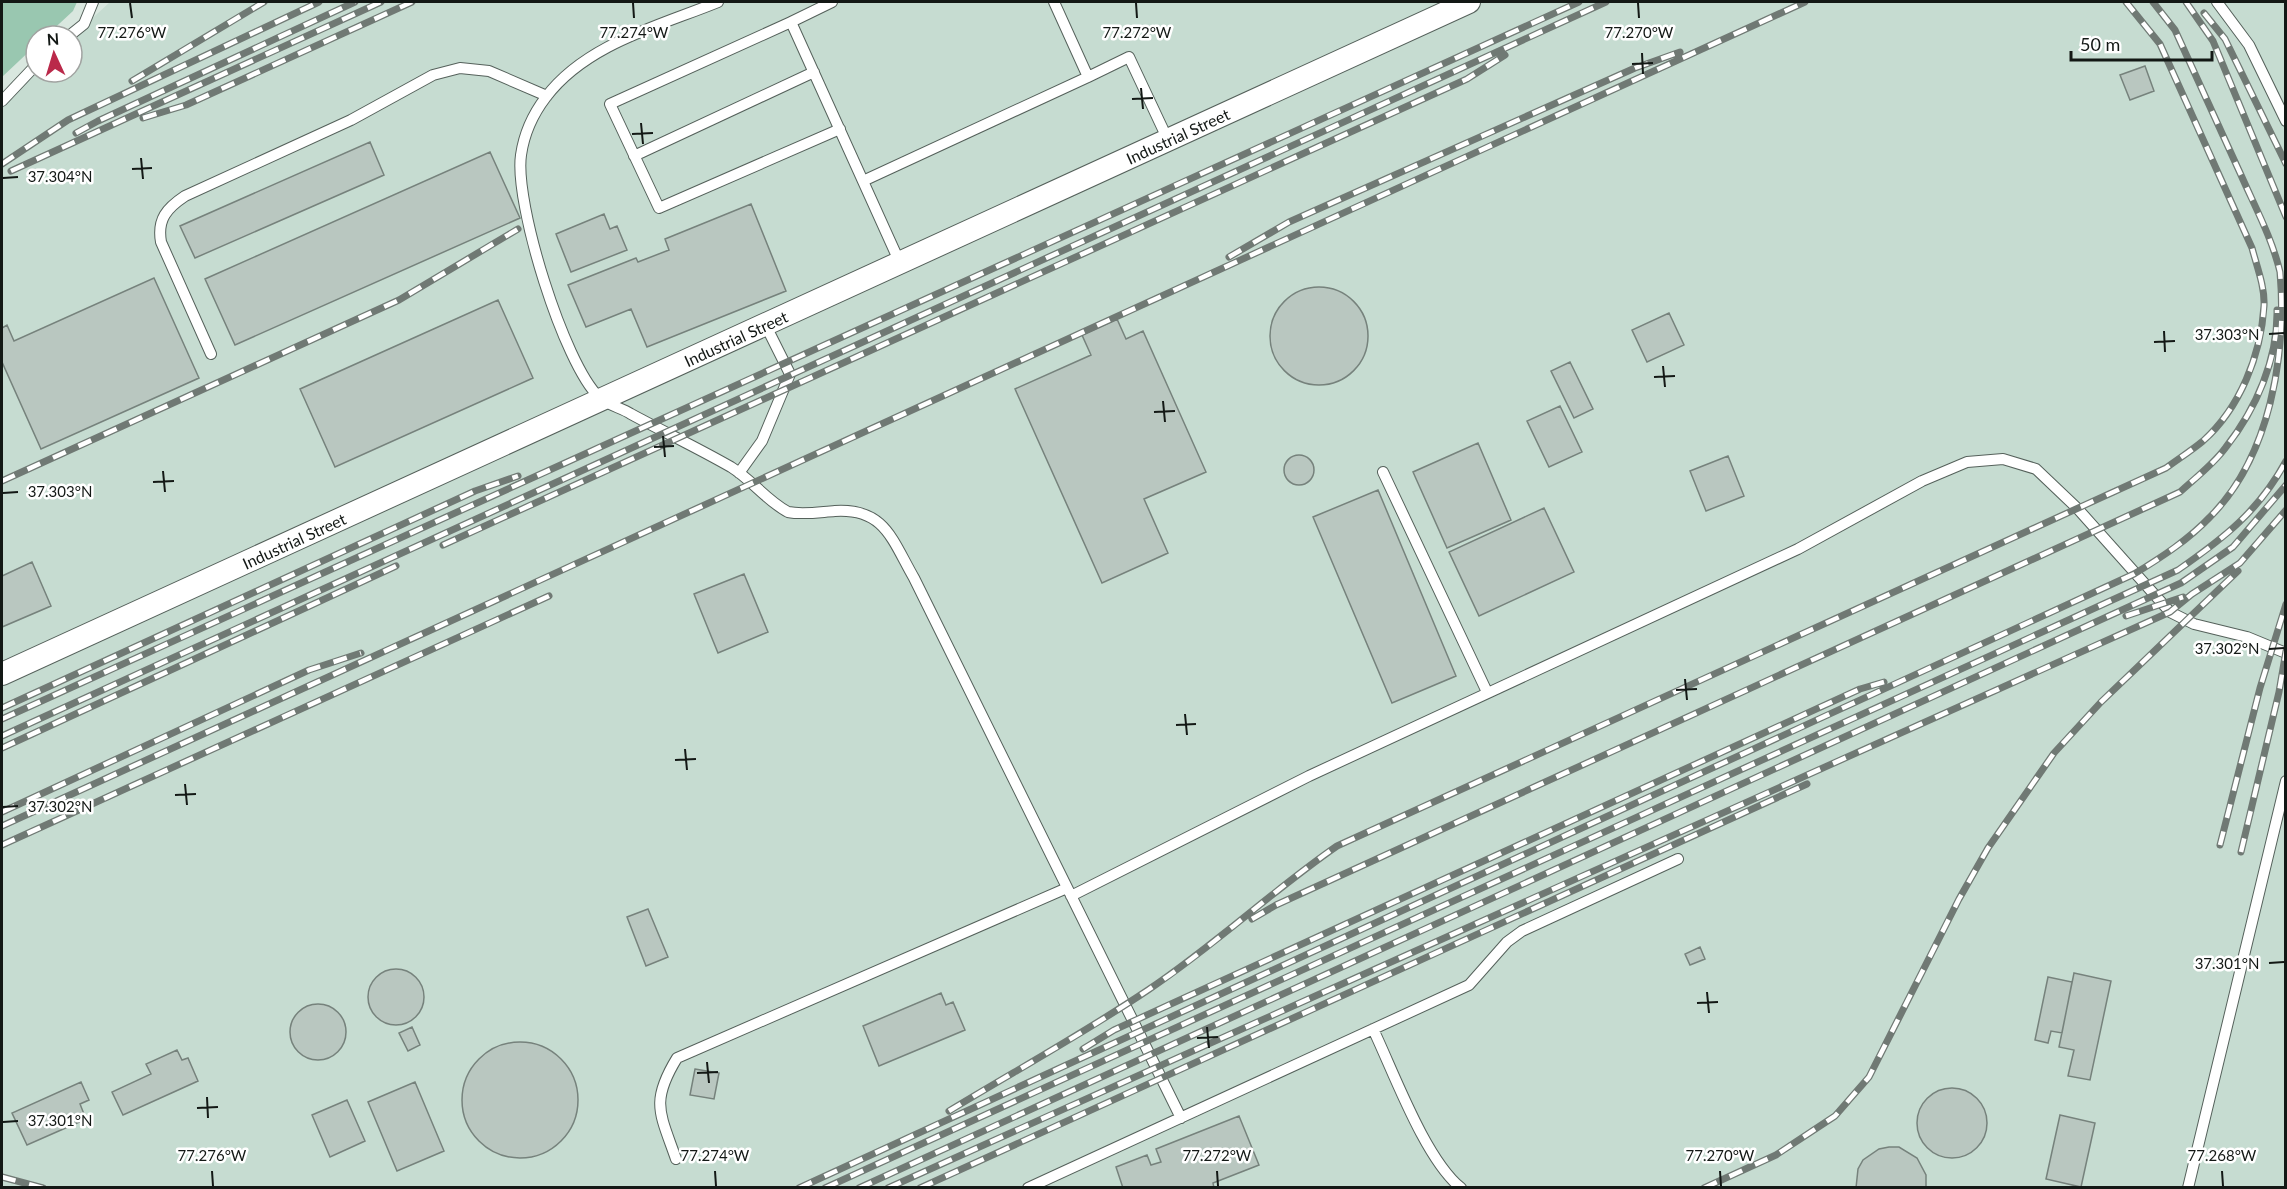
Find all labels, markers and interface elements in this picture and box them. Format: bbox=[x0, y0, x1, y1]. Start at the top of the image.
text: 77.276°W bbox=[98, 23, 167, 41]
text: 77.274°W bbox=[600, 23, 669, 41]
text: 77.272°W bbox=[1103, 23, 1172, 41]
text: 77.270°W bbox=[1605, 23, 1674, 41]
north arrow bbox=[24, 24, 84, 84]
scale bar bbox=[2071, 24, 2212, 62]
text: N bbox=[46, 29, 60, 48]
text: 50 m bbox=[2080, 33, 2120, 55]
street label: Industrial Street bbox=[1123, 104, 1232, 167]
text: 37.304°N bbox=[28, 167, 92, 185]
street label: Industrial Street bbox=[681, 306, 791, 370]
text: 37.303°N bbox=[2195, 325, 2259, 343]
text: 37.303°N bbox=[28, 482, 92, 500]
street label: Industrial Street bbox=[239, 508, 349, 572]
text: 37.302°N bbox=[2195, 639, 2259, 657]
text: 37.302°N bbox=[28, 797, 92, 815]
text: 37.301°N bbox=[2195, 954, 2259, 972]
text: 37.301°N bbox=[28, 1111, 92, 1129]
text: 77.276°W bbox=[178, 1146, 247, 1164]
text: 77.274°W bbox=[681, 1146, 750, 1164]
text: 77.272°W bbox=[1183, 1146, 1252, 1164]
text: 77.270°W bbox=[1686, 1146, 1755, 1164]
text: 77.268°W bbox=[2188, 1146, 2257, 1164]

